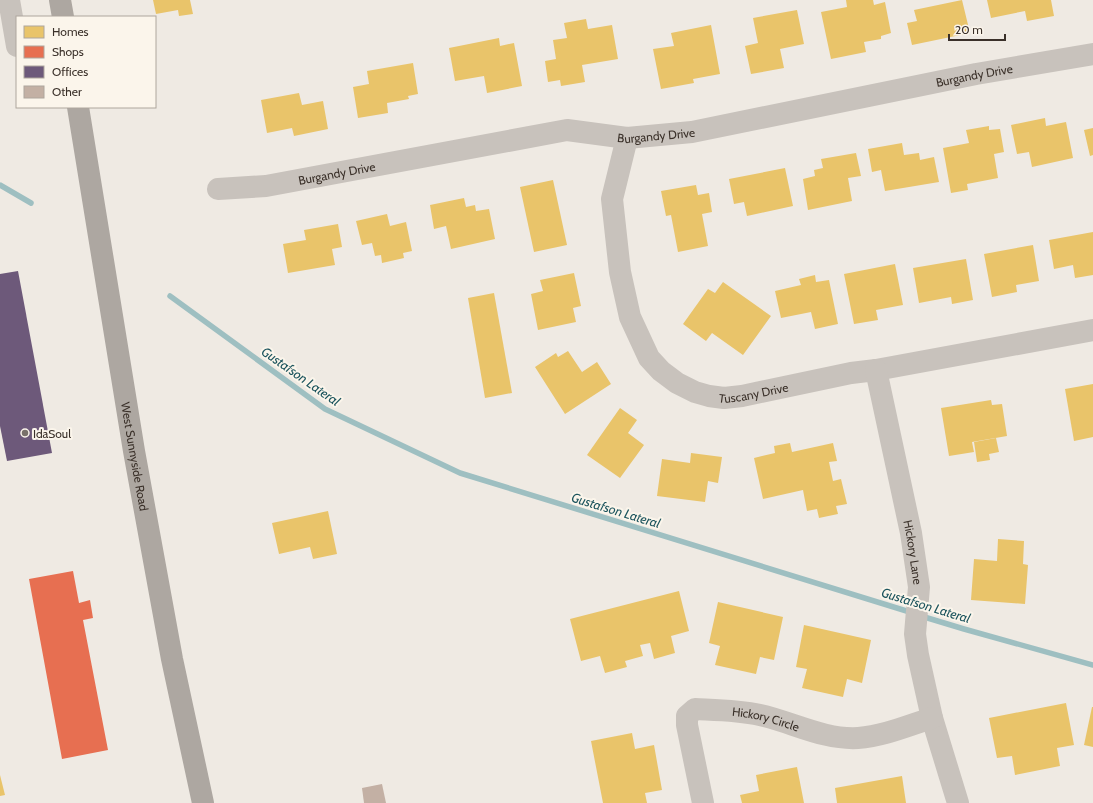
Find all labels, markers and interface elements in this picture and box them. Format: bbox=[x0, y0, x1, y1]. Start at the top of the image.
legend bbox=[16, 16, 156, 108]
scale bar bbox=[949, 16, 1005, 42]
text: 20 m bbox=[955, 22, 983, 37]
text: Homes bbox=[52, 24, 89, 39]
text: Shops bbox=[52, 44, 84, 59]
street label: Burgandy Drive bbox=[934, 60, 1014, 90]
text: Offices bbox=[52, 64, 88, 79]
text: Other bbox=[52, 84, 82, 99]
street label: Burgandy Drive bbox=[616, 124, 696, 146]
street label: Burgandy Drive bbox=[297, 158, 376, 187]
water label: Gustafson Lateral bbox=[259, 343, 343, 409]
street label: Tuscany Drive bbox=[718, 379, 789, 406]
street label: West Sunnyside Road bbox=[119, 401, 152, 512]
place label: IdaSoul bbox=[33, 426, 71, 441]
marker: IdaSoul bbox=[20, 428, 30, 438]
water label: Gustafson Lateral bbox=[570, 489, 662, 531]
street label: Hickory Lane bbox=[901, 518, 926, 585]
water label: Gustafson Lateral bbox=[880, 584, 972, 626]
street label: Hickory Circle bbox=[731, 703, 801, 734]

